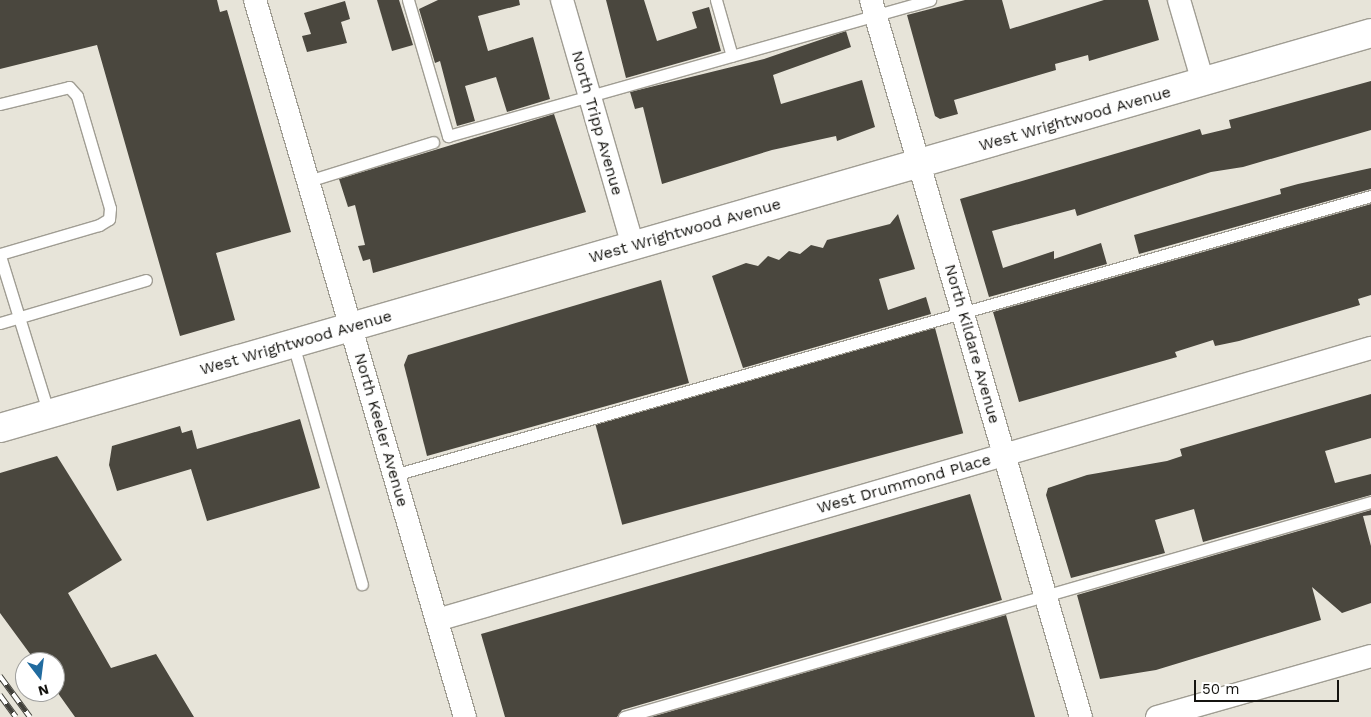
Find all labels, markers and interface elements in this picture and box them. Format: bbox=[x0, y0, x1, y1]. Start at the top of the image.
street label: North Tripp Avenue bbox=[567, 48, 627, 198]
street label: West Wrightwood Avenue bbox=[976, 82, 1174, 156]
street label: West Wrightwood Avenue bbox=[586, 194, 784, 268]
street label: North Kildare Avenue bbox=[940, 262, 1004, 426]
street label: West Wrightwood Avenue bbox=[197, 306, 395, 380]
street label: North Keeler Avenue bbox=[350, 350, 412, 510]
street label: West Drummond Place bbox=[815, 450, 993, 518]
north arrow bbox=[15, 652, 65, 702]
scale bar bbox=[1196, 670, 1341, 702]
text: 50 m bbox=[1202, 680, 1239, 698]
text: N bbox=[37, 681, 51, 700]

